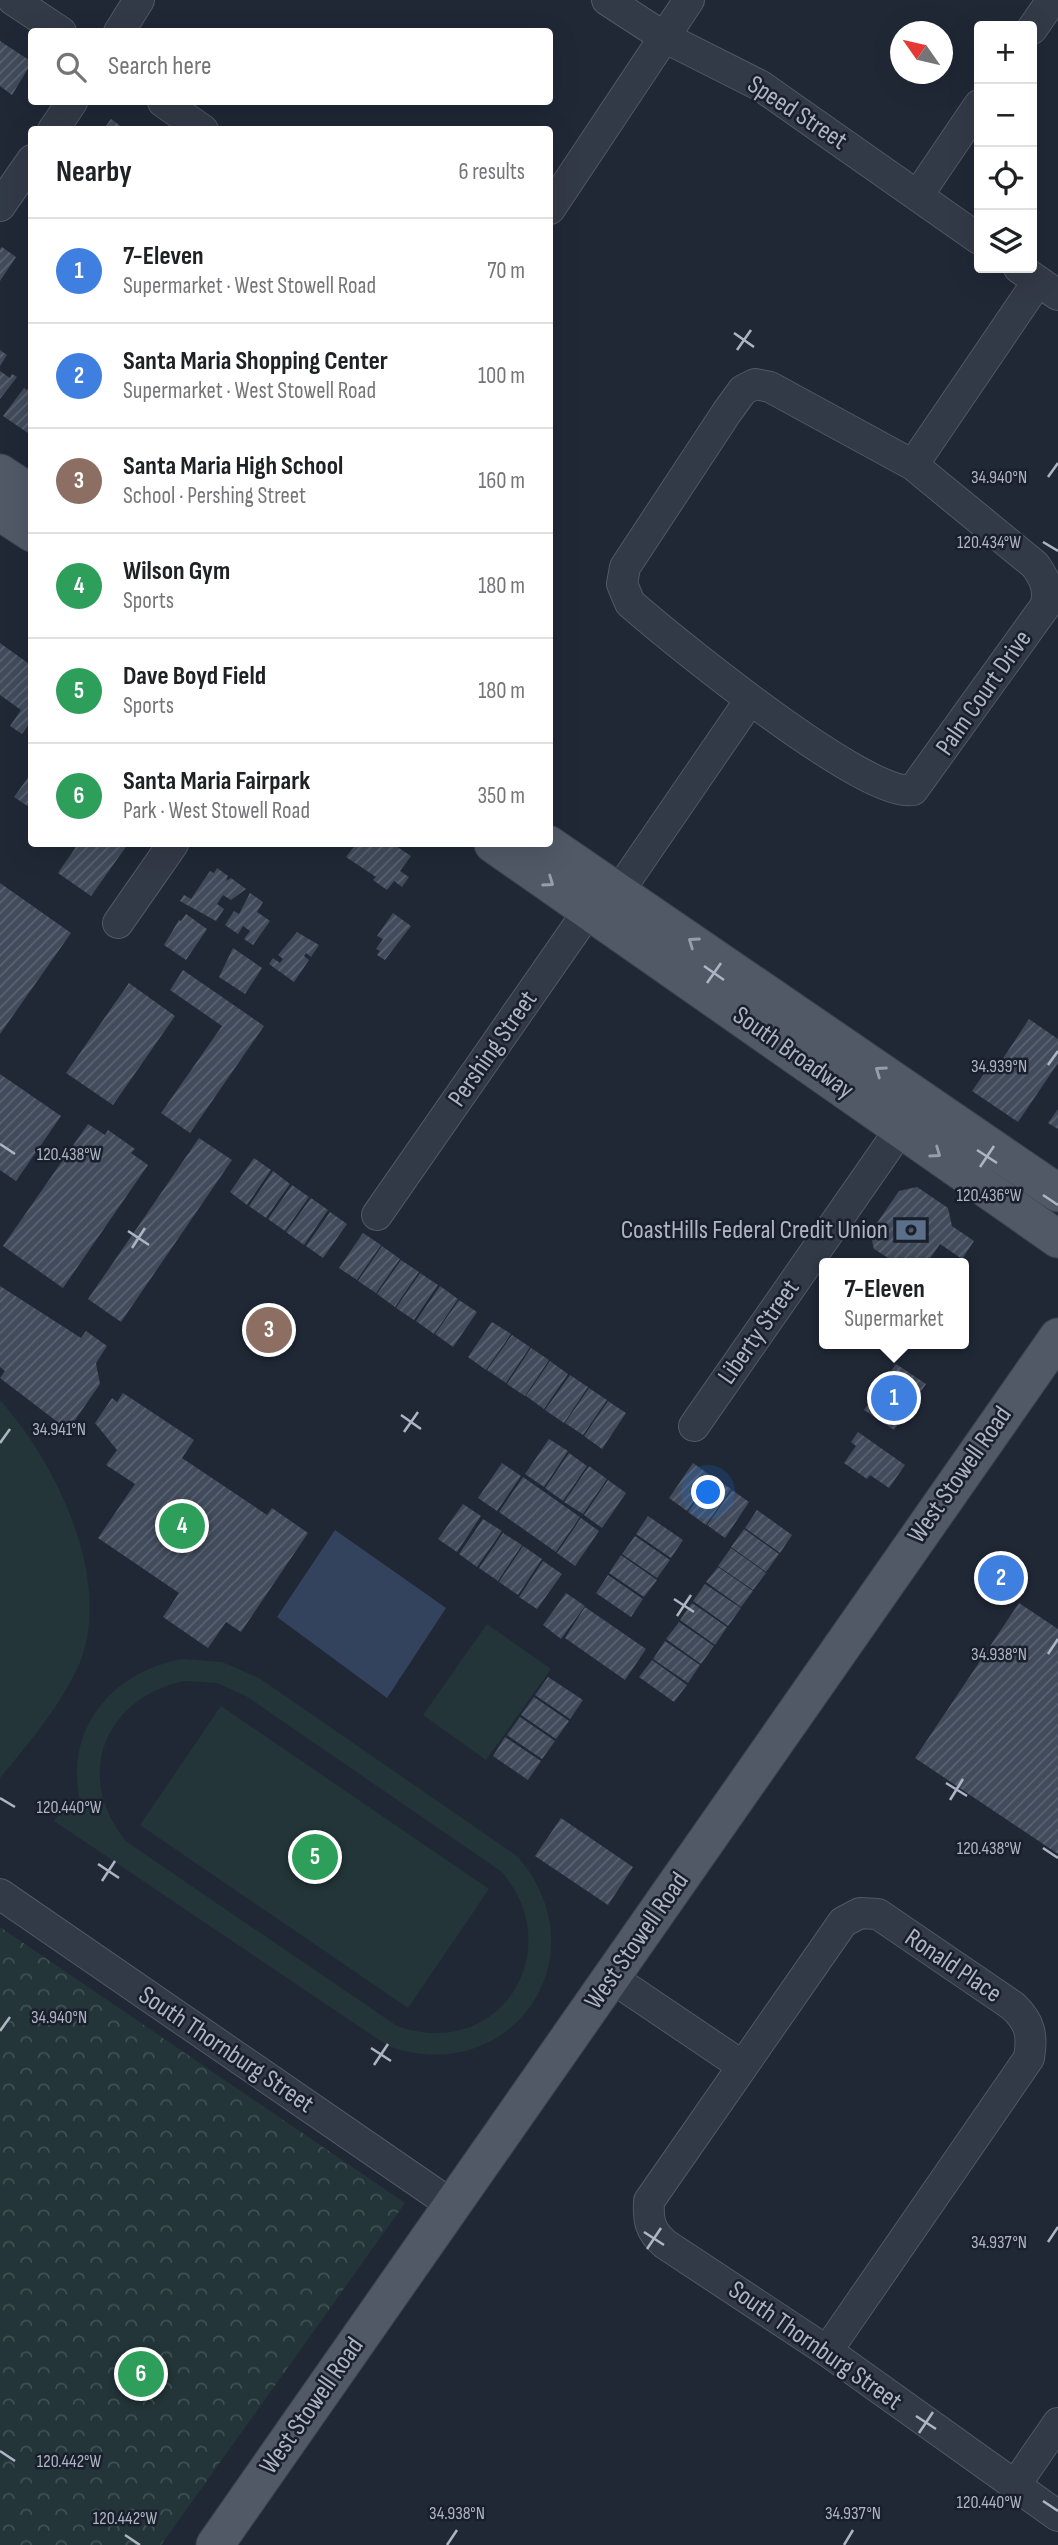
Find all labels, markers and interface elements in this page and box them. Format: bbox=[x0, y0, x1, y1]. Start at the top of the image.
north arrow bbox=[890, 21, 953, 84]
map controls bbox=[974, 21, 1037, 273]
button: + bbox=[974, 21, 1037, 84]
search box bbox=[28, 28, 553, 105]
icon: search bbox=[52, 48, 90, 86]
text: Search here bbox=[108, 51, 211, 82]
street label: Speed Street bbox=[741, 69, 853, 157]
button: − bbox=[974, 84, 1037, 147]
button: locate bbox=[974, 147, 1037, 210]
text: Nearby bbox=[56, 154, 132, 190]
text: 6 results bbox=[459, 158, 525, 186]
button: layers bbox=[974, 210, 1037, 273]
text: 7-Eleven bbox=[123, 241, 204, 272]
text: 1 bbox=[74, 257, 84, 285]
text: 70 m bbox=[487, 257, 525, 285]
text: Supermarket · West Stowell Road bbox=[123, 272, 376, 300]
text: Santa Maria Shopping Center bbox=[123, 346, 388, 377]
text: 2 bbox=[74, 362, 84, 390]
text: 100 m bbox=[478, 362, 525, 390]
text: Supermarket · West Stowell Road bbox=[123, 377, 376, 405]
text: Santa Maria High School bbox=[123, 451, 343, 482]
text: 3 bbox=[74, 467, 84, 495]
text: 160 m bbox=[478, 467, 525, 495]
text: 34.940°N bbox=[971, 467, 1027, 488]
text: School · Pershing Street bbox=[123, 482, 306, 510]
text: 120.434°W bbox=[957, 532, 1021, 553]
text: Wilson Gym bbox=[123, 556, 230, 587]
text: 4 bbox=[74, 572, 84, 600]
text: 180 m bbox=[478, 572, 525, 600]
text: Sports bbox=[123, 587, 174, 615]
street label: Palm Court Drive bbox=[930, 624, 1038, 762]
text: Dave Boyd Field bbox=[123, 661, 266, 692]
text: 5 bbox=[74, 677, 84, 705]
text: 180 m bbox=[478, 677, 525, 705]
text: Sports bbox=[123, 692, 174, 720]
text: Santa Maria Fairpark bbox=[123, 766, 310, 797]
text: 6 bbox=[74, 782, 84, 810]
text: 350 m bbox=[477, 782, 525, 810]
text: Park · West Stowell Road bbox=[123, 797, 310, 825]
one-way arrow bbox=[541, 874, 554, 886]
one-way arrow bbox=[688, 938, 701, 951]
street label: Pershing Street bbox=[442, 985, 544, 1113]
street label: South Broadway bbox=[727, 1000, 859, 1106]
text: 34.939°N bbox=[971, 1056, 1027, 1077]
one-way arrow bbox=[875, 1067, 888, 1080]
text: 120.438°W bbox=[37, 1144, 102, 1165]
one-way arrow bbox=[928, 1145, 941, 1157]
text: 120.436°W bbox=[957, 1185, 1022, 1206]
bank icon: CoastHills Federal Credit Union bbox=[894, 1213, 928, 1247]
place label: CoastHills Federal Credit Union bbox=[621, 1215, 888, 1246]
popup bbox=[819, 1258, 969, 1349]
street label: Liberty Street bbox=[712, 1274, 806, 1390]
text: 7-Eleven bbox=[844, 1274, 925, 1305]
pin: 3 bbox=[246, 1304, 292, 1356]
text: Supermarket bbox=[844, 1305, 944, 1333]
pin: 1 bbox=[871, 1372, 917, 1424]
street label: West Stowell Road bbox=[901, 1401, 1019, 1549]
text: 34.941°N bbox=[32, 1419, 86, 1440]
your location bbox=[691, 1475, 725, 1509]
pin: 4 bbox=[159, 1500, 205, 1552]
pin: 2 bbox=[978, 1552, 1024, 1604]
text: 34.938°N bbox=[971, 1644, 1027, 1665]
text: 120.440°W bbox=[37, 1797, 102, 1818]
pin: 5 bbox=[292, 1831, 338, 1883]
text: 120.438°W bbox=[957, 1838, 1022, 1859]
street label: West Stowell Road bbox=[578, 1867, 696, 2015]
street label: Ronald Place bbox=[899, 1922, 1007, 2010]
street label: South Thornburg Street bbox=[133, 1980, 320, 2120]
text: 34.940°N bbox=[31, 2007, 87, 2028]
text: 34.937°N bbox=[971, 2232, 1027, 2253]
street label: South Thornburg Street bbox=[722, 2275, 908, 2417]
street label: West Stowell Road bbox=[253, 2332, 371, 2480]
pin: 6 bbox=[118, 2348, 164, 2400]
text: 120.442°W bbox=[37, 2451, 101, 2472]
text: 120.440°W bbox=[957, 2492, 1022, 2513]
text: 34.938°N bbox=[429, 2503, 485, 2524]
text: 34.937°N bbox=[825, 2503, 881, 2524]
text: 120.442°W bbox=[93, 2508, 157, 2529]

